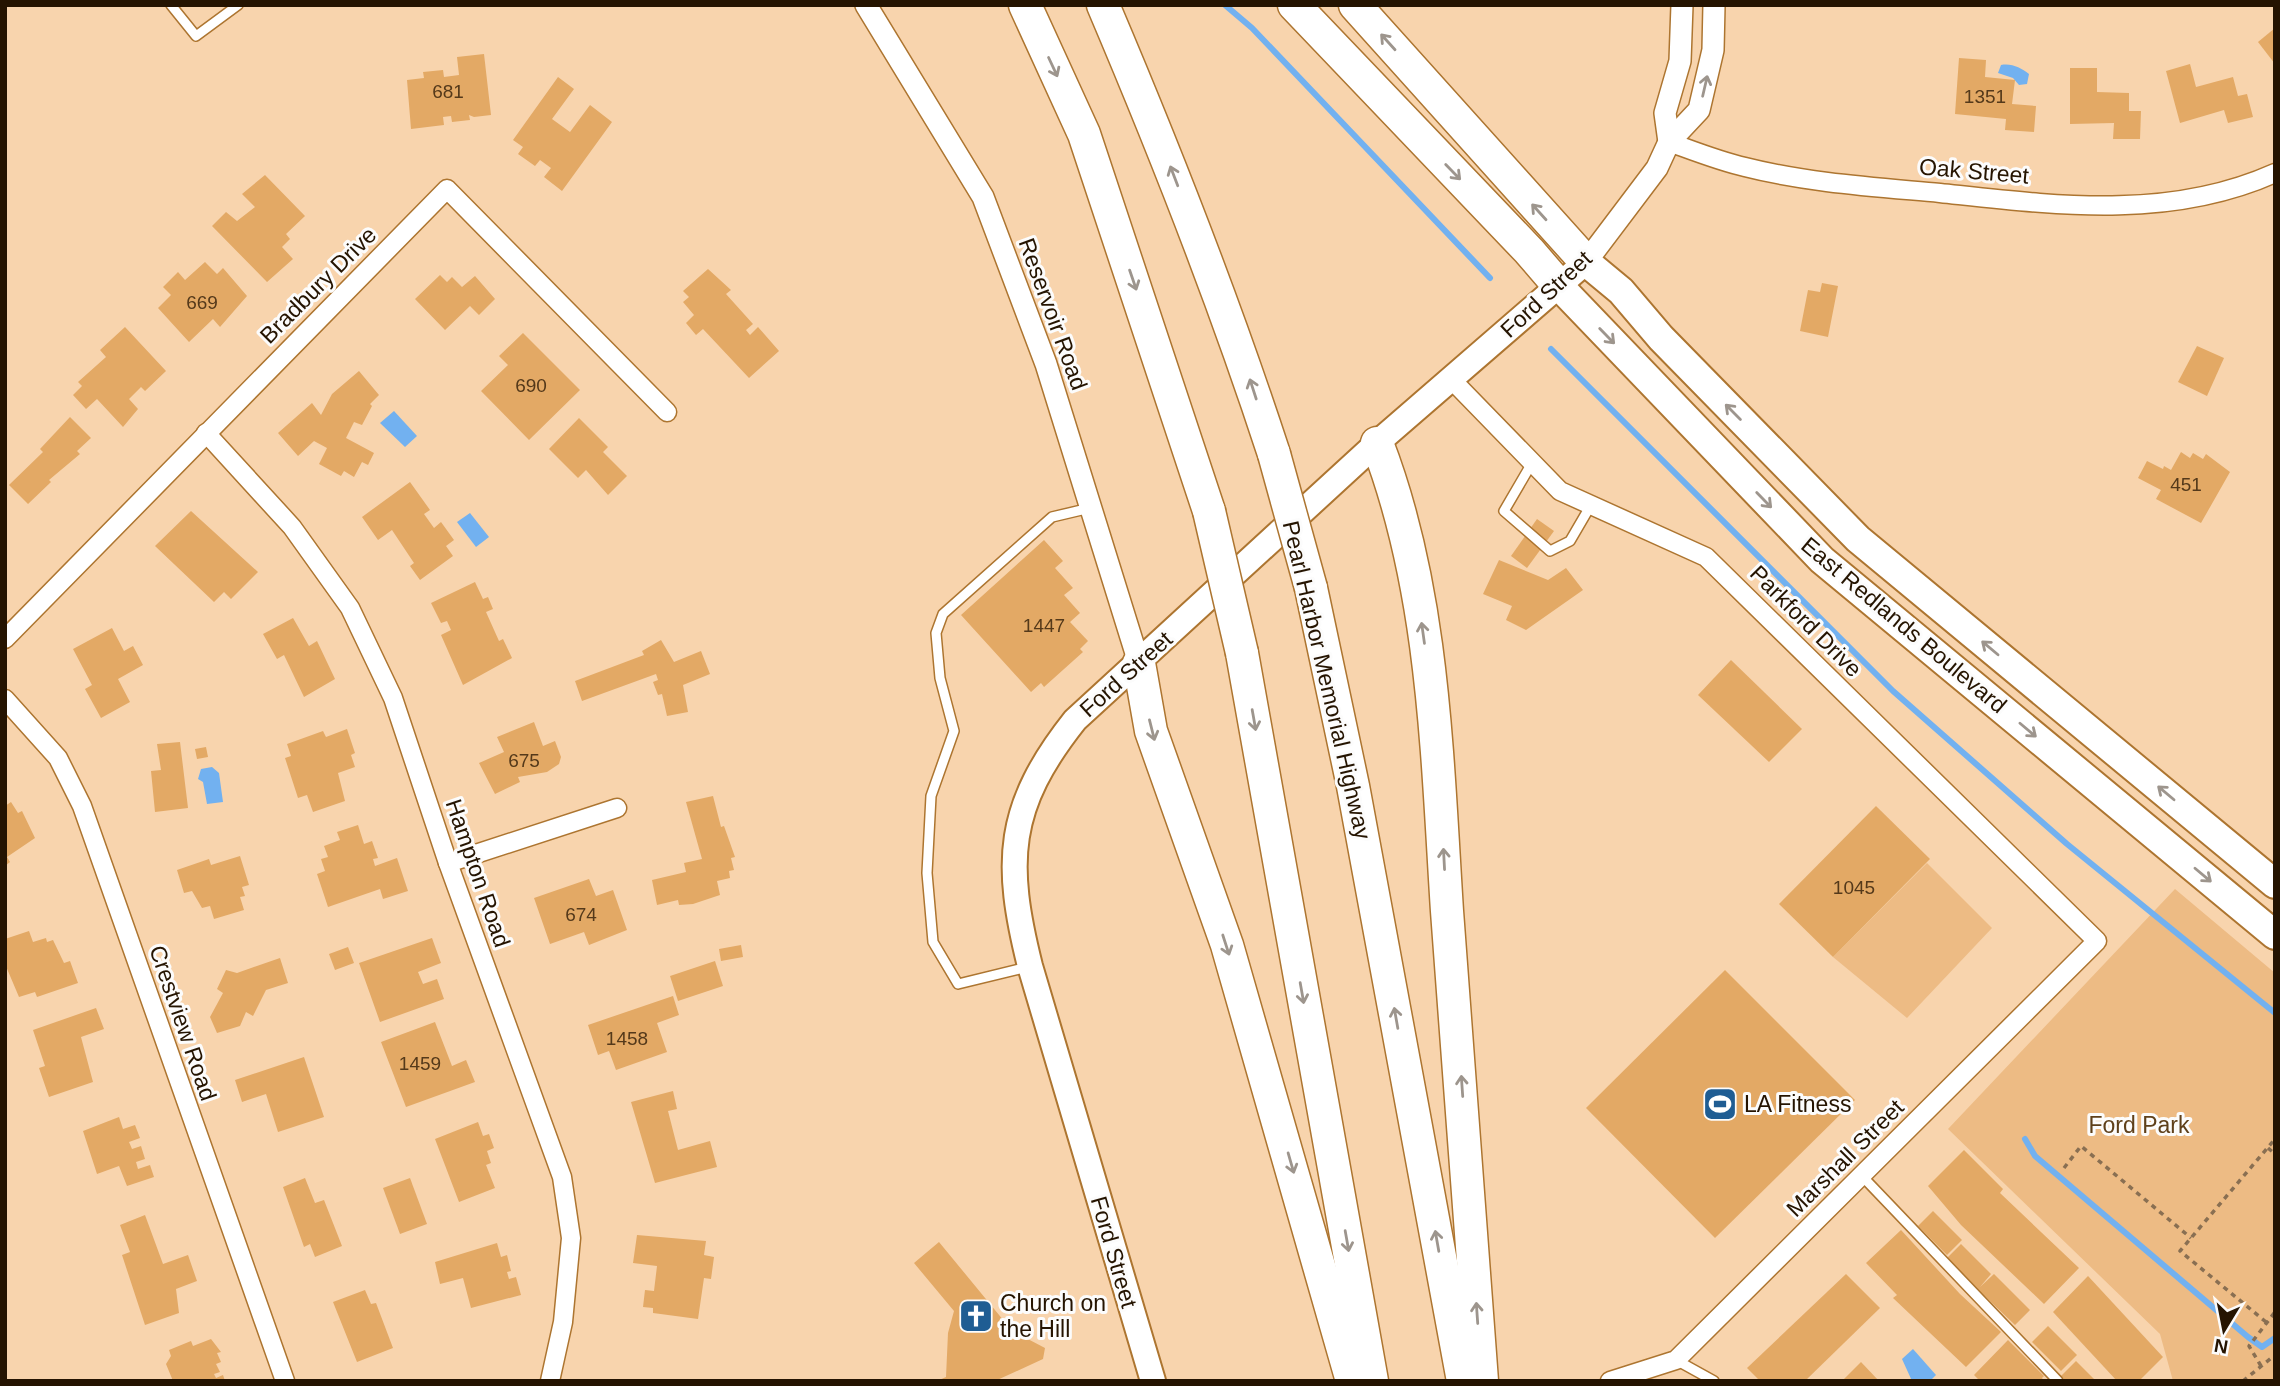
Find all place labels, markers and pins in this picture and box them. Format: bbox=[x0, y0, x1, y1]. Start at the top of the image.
sports icon: LA Fitness bbox=[1701, 1085, 1739, 1123]
place label: LA Fitness bbox=[1744, 1091, 1851, 1117]
place label: Church on the Hill bbox=[1000, 1290, 1106, 1342]
church icon: Church on the Hill bbox=[957, 1297, 995, 1335]

